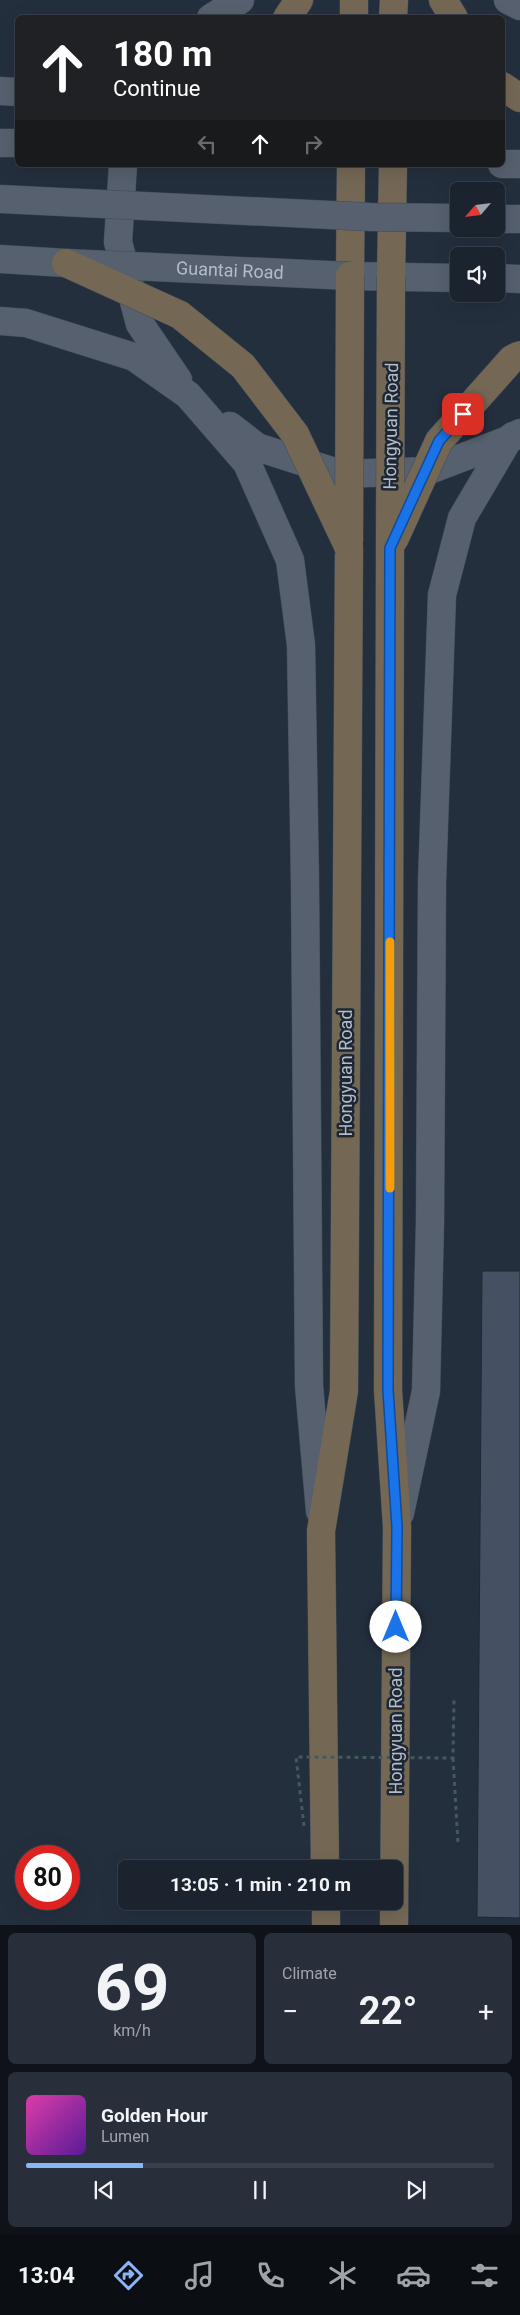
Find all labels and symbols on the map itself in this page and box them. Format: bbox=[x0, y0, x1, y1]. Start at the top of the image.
north arrow bbox=[450, 182, 505, 238]
street label: Guantai Road bbox=[176, 257, 284, 283]
street label: Hongyuan Road bbox=[379, 362, 402, 490]
pin bbox=[442, 393, 484, 435]
street label: Hongyuan Road bbox=[335, 1009, 356, 1137]
position arrow bbox=[369, 1600, 421, 1652]
street label: Hongyuan Road bbox=[385, 1667, 406, 1795]
speed limit sign: 80 bbox=[15, 1845, 80, 1910]

